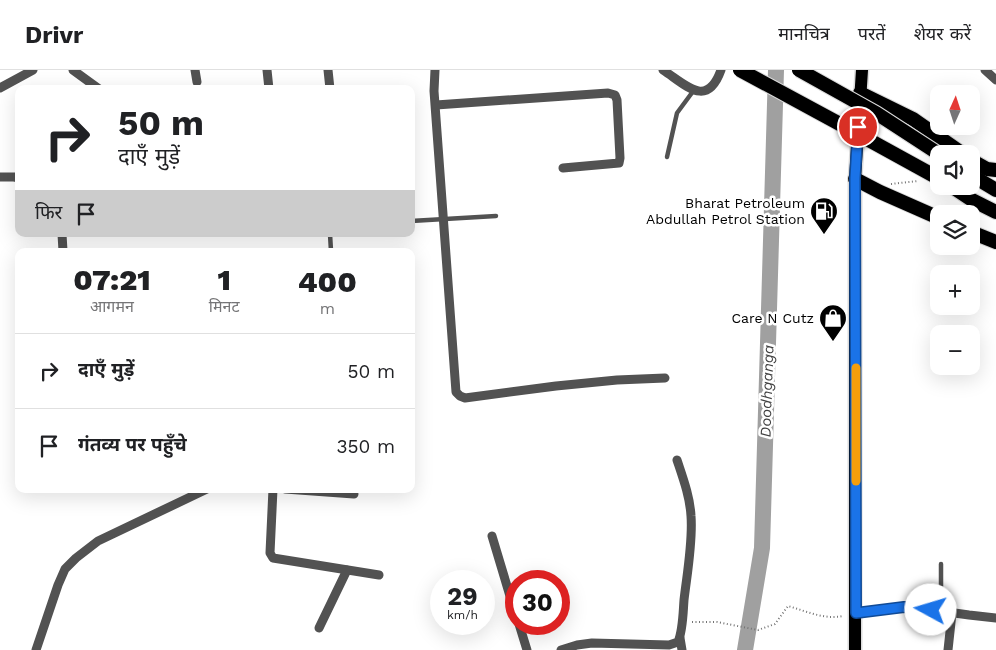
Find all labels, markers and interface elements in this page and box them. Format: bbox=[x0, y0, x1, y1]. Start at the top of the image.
text: Drivr bbox=[25, 21, 83, 49]
text: मानचित्र bbox=[778, 23, 830, 44]
text: परतें bbox=[858, 23, 886, 44]
text: शेयर करें bbox=[914, 23, 971, 44]
north arrow bbox=[930, 85, 980, 135]
map controls bbox=[930, 85, 980, 375]
text: 50 m bbox=[118, 102, 204, 144]
icon: right bbox=[35, 105, 100, 170]
pin bbox=[837, 106, 879, 148]
icon: arrive bbox=[844, 113, 872, 141]
text: दाएँ मुड़ें bbox=[118, 144, 180, 169]
button: sound bbox=[930, 145, 980, 195]
place label: Bharat Petroleum Abdullah Petrol Station bbox=[646, 195, 805, 227]
fuel station icon: Bharat Petroleum Abdullah Petrol Station bbox=[809, 196, 839, 235]
icon: arrive bbox=[72, 200, 100, 228]
text: फिर bbox=[35, 201, 62, 224]
button: layers bbox=[930, 205, 980, 255]
text: 07:21 bbox=[73, 262, 151, 297]
text: 1 bbox=[217, 262, 231, 297]
text: 400 bbox=[298, 264, 357, 299]
button: + bbox=[930, 265, 980, 315]
text: आगमन bbox=[90, 297, 134, 316]
text: मिनट bbox=[209, 297, 240, 316]
text: m bbox=[320, 299, 335, 318]
shop icon: Care N Cutz bbox=[818, 303, 848, 342]
place label: Care N Cutz bbox=[731, 310, 814, 326]
button: − bbox=[930, 325, 980, 375]
water label: Doodhganga bbox=[756, 344, 778, 438]
icon: right bbox=[35, 357, 63, 385]
text: दाएँ मुड़ें bbox=[78, 358, 134, 381]
text: 50 m bbox=[348, 360, 395, 383]
icon: arrive bbox=[35, 432, 63, 460]
text: गंतव्य पर पहुँचे bbox=[78, 433, 187, 456]
text: 350 m bbox=[336, 435, 395, 458]
speed limit sign: 30 bbox=[505, 570, 570, 635]
text: 29 bbox=[447, 582, 478, 611]
position arrow bbox=[904, 583, 956, 635]
text: km/h bbox=[447, 608, 478, 622]

